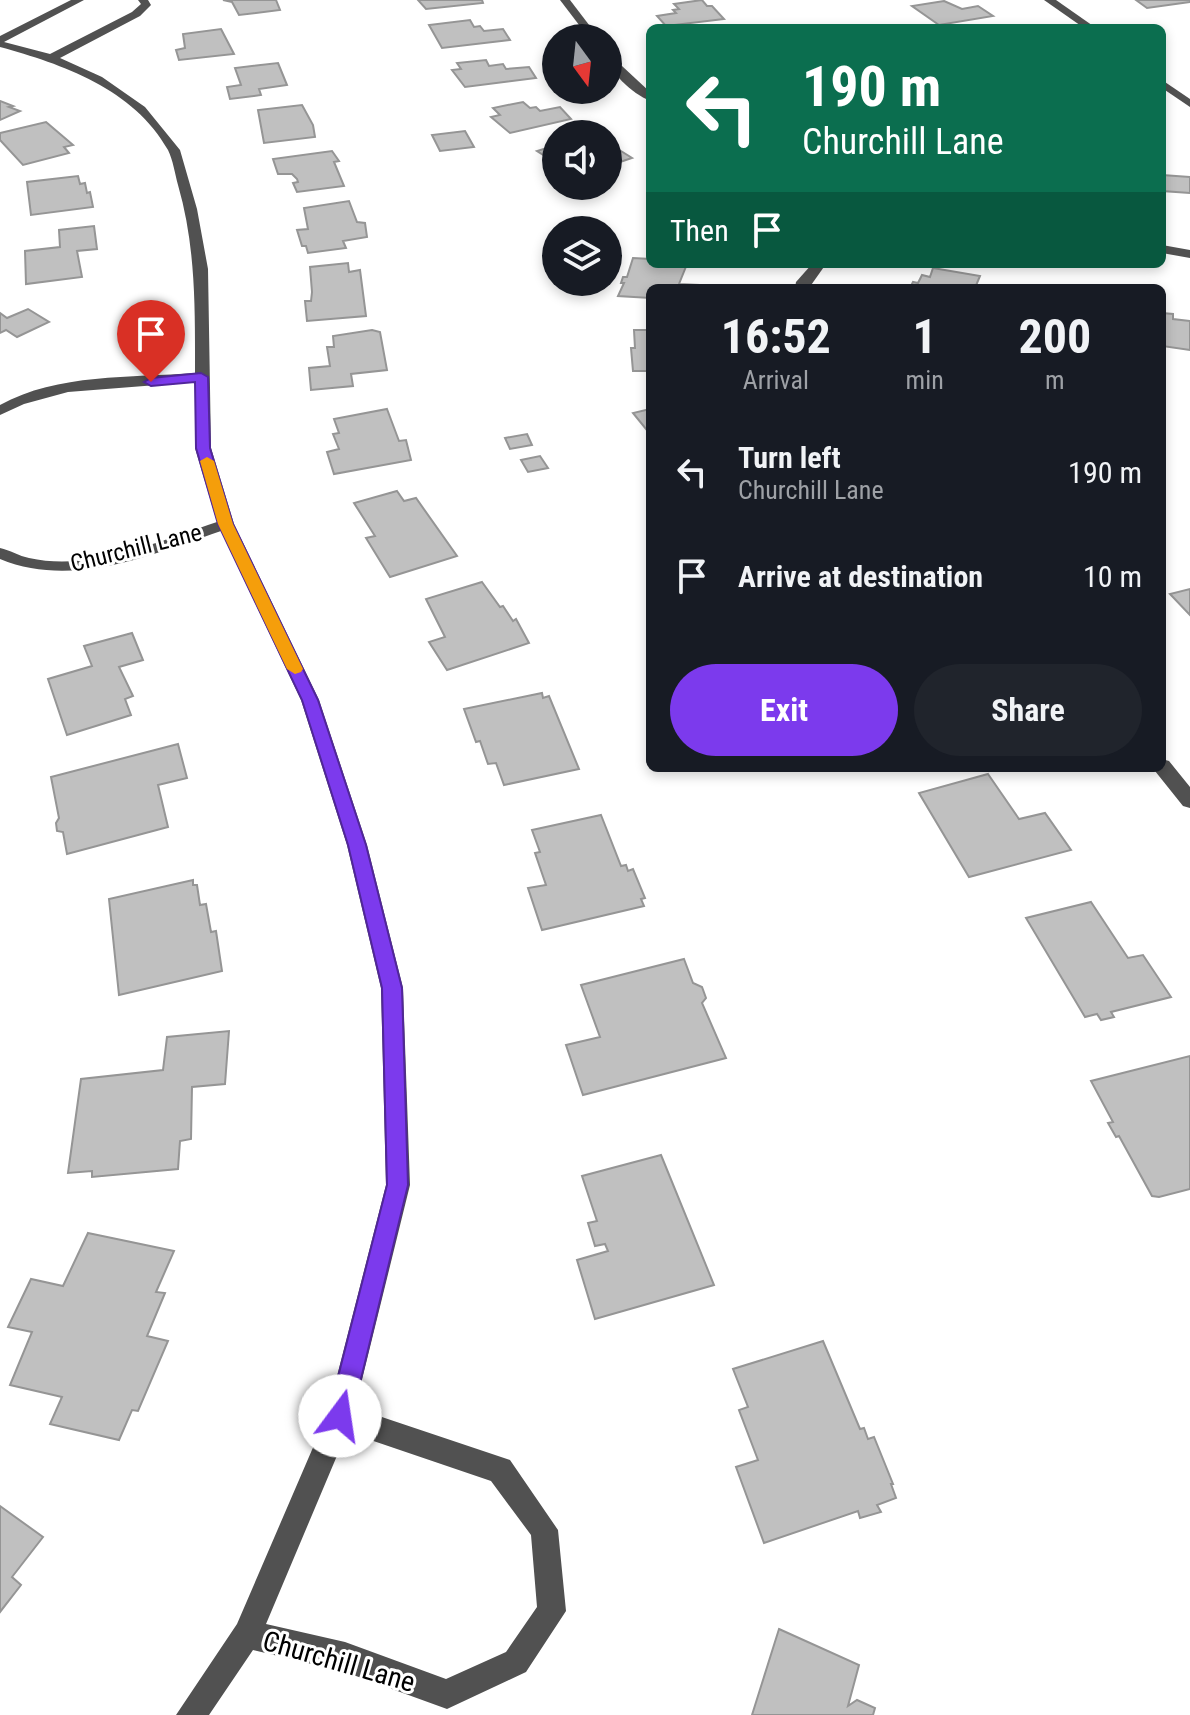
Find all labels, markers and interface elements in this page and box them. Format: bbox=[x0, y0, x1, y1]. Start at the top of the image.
north arrow bbox=[542, 24, 622, 104]
map controls bbox=[542, 24, 622, 296]
text: 190 m bbox=[802, 54, 941, 120]
icon: left bbox=[670, 56, 774, 160]
button: sound bbox=[542, 120, 622, 200]
text: Churchill Lane bbox=[802, 121, 1004, 163]
icon: arrive bbox=[745, 208, 789, 252]
text: Then bbox=[670, 213, 729, 248]
button: layers bbox=[542, 216, 622, 296]
pin bbox=[117, 300, 185, 382]
text: 16:52 bbox=[721, 308, 831, 365]
text: 1 bbox=[913, 308, 937, 365]
text: 200 bbox=[1018, 308, 1091, 365]
icon: arrive bbox=[129, 312, 173, 356]
text: Arrival bbox=[743, 365, 809, 395]
text: min bbox=[906, 365, 944, 395]
text: m bbox=[1045, 365, 1065, 395]
text: Turn left bbox=[738, 440, 841, 475]
icon: left bbox=[670, 450, 714, 494]
text: 190 m bbox=[1068, 455, 1142, 490]
text: Churchill Lane bbox=[738, 475, 884, 505]
street label: Churchill Lane bbox=[67, 518, 205, 578]
icon: arrive bbox=[670, 554, 714, 598]
text: Arrive at destination bbox=[738, 559, 983, 594]
text: 10 m bbox=[1083, 559, 1142, 594]
button: Exit bbox=[670, 664, 898, 756]
button: Share bbox=[914, 664, 1142, 756]
position arrow bbox=[298, 1374, 382, 1458]
street label: Churchill Lane bbox=[259, 1624, 419, 1699]

